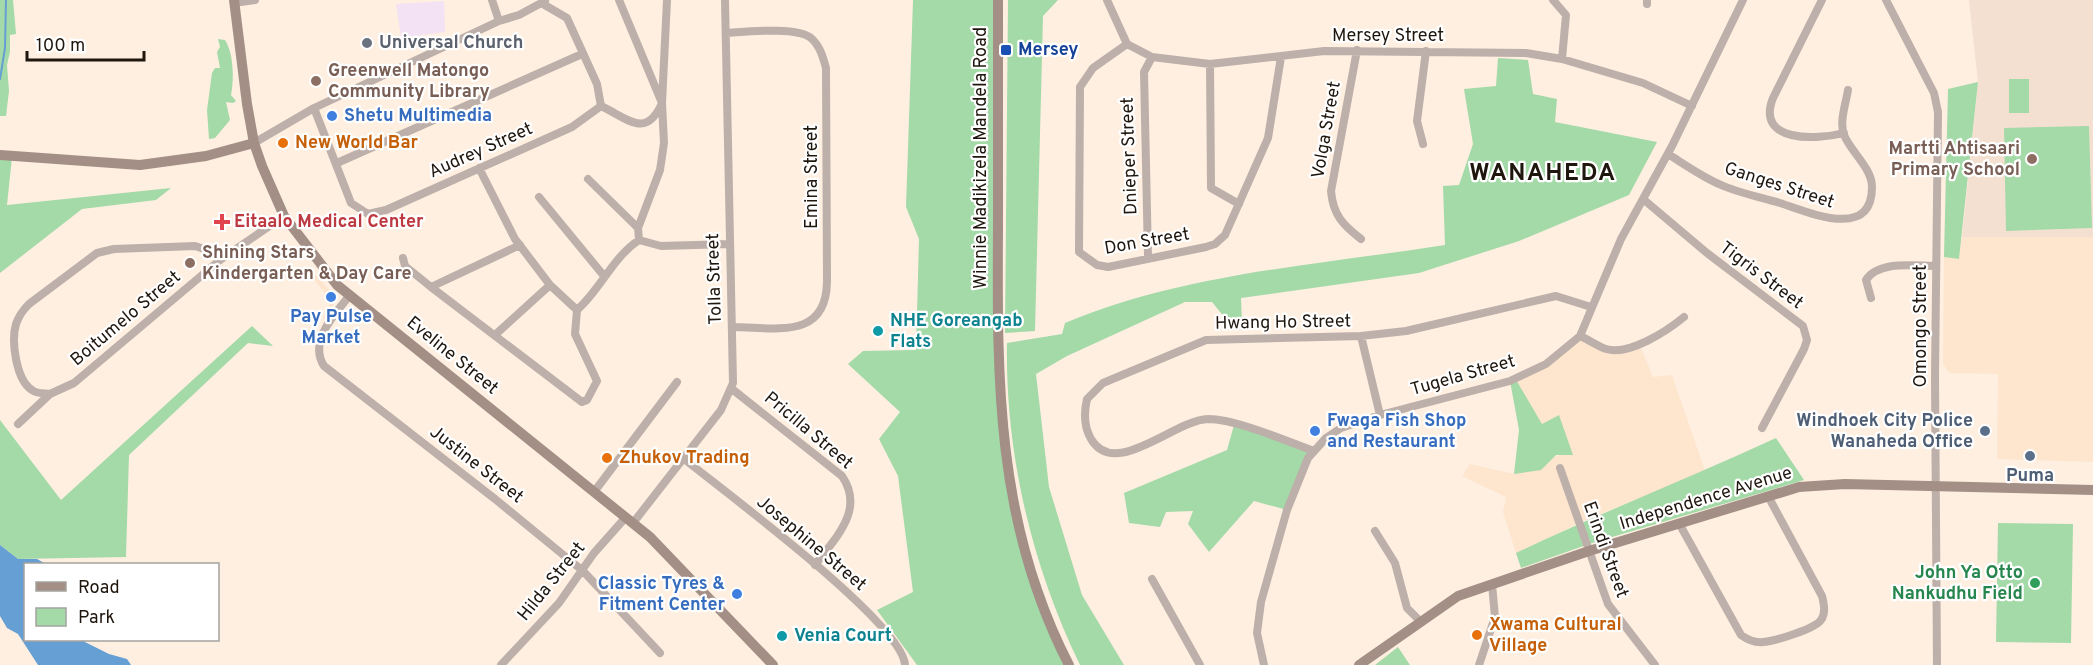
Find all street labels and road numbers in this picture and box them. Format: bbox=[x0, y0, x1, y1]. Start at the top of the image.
street label: Mersey Street bbox=[1332, 25, 1444, 48]
street label: Winnie Madikizela Mandela Road bbox=[970, 27, 993, 289]
street label: Volga Street bbox=[1307, 80, 1347, 180]
street label: Dnieper Street bbox=[1116, 97, 1144, 215]
street label: Audrey Street bbox=[425, 118, 537, 184]
street label: Emina Street bbox=[801, 125, 824, 229]
street label: Ganges Street bbox=[1721, 157, 1837, 215]
street label: Don Street bbox=[1103, 223, 1191, 261]
street label: Tolla Street bbox=[702, 233, 728, 325]
street label: Tigris Street bbox=[1715, 237, 1807, 315]
street label: Omongo Street bbox=[1910, 265, 1933, 387]
street label: Boitumelo Street bbox=[66, 266, 186, 372]
street label: Hwang Ho Street bbox=[1215, 310, 1351, 336]
street label: Eveline Street bbox=[401, 312, 503, 400]
street label: Tugela Street bbox=[1408, 350, 1518, 402]
street label: Pricilla Street bbox=[759, 387, 857, 475]
street label: Justine Street bbox=[424, 421, 528, 509]
street label: Independence Avenue bbox=[1617, 462, 1795, 536]
street label: Josephine Street bbox=[751, 491, 871, 597]
street label: Erindi Street bbox=[1577, 499, 1633, 601]
street label: Hilda Street bbox=[513, 538, 591, 626]

